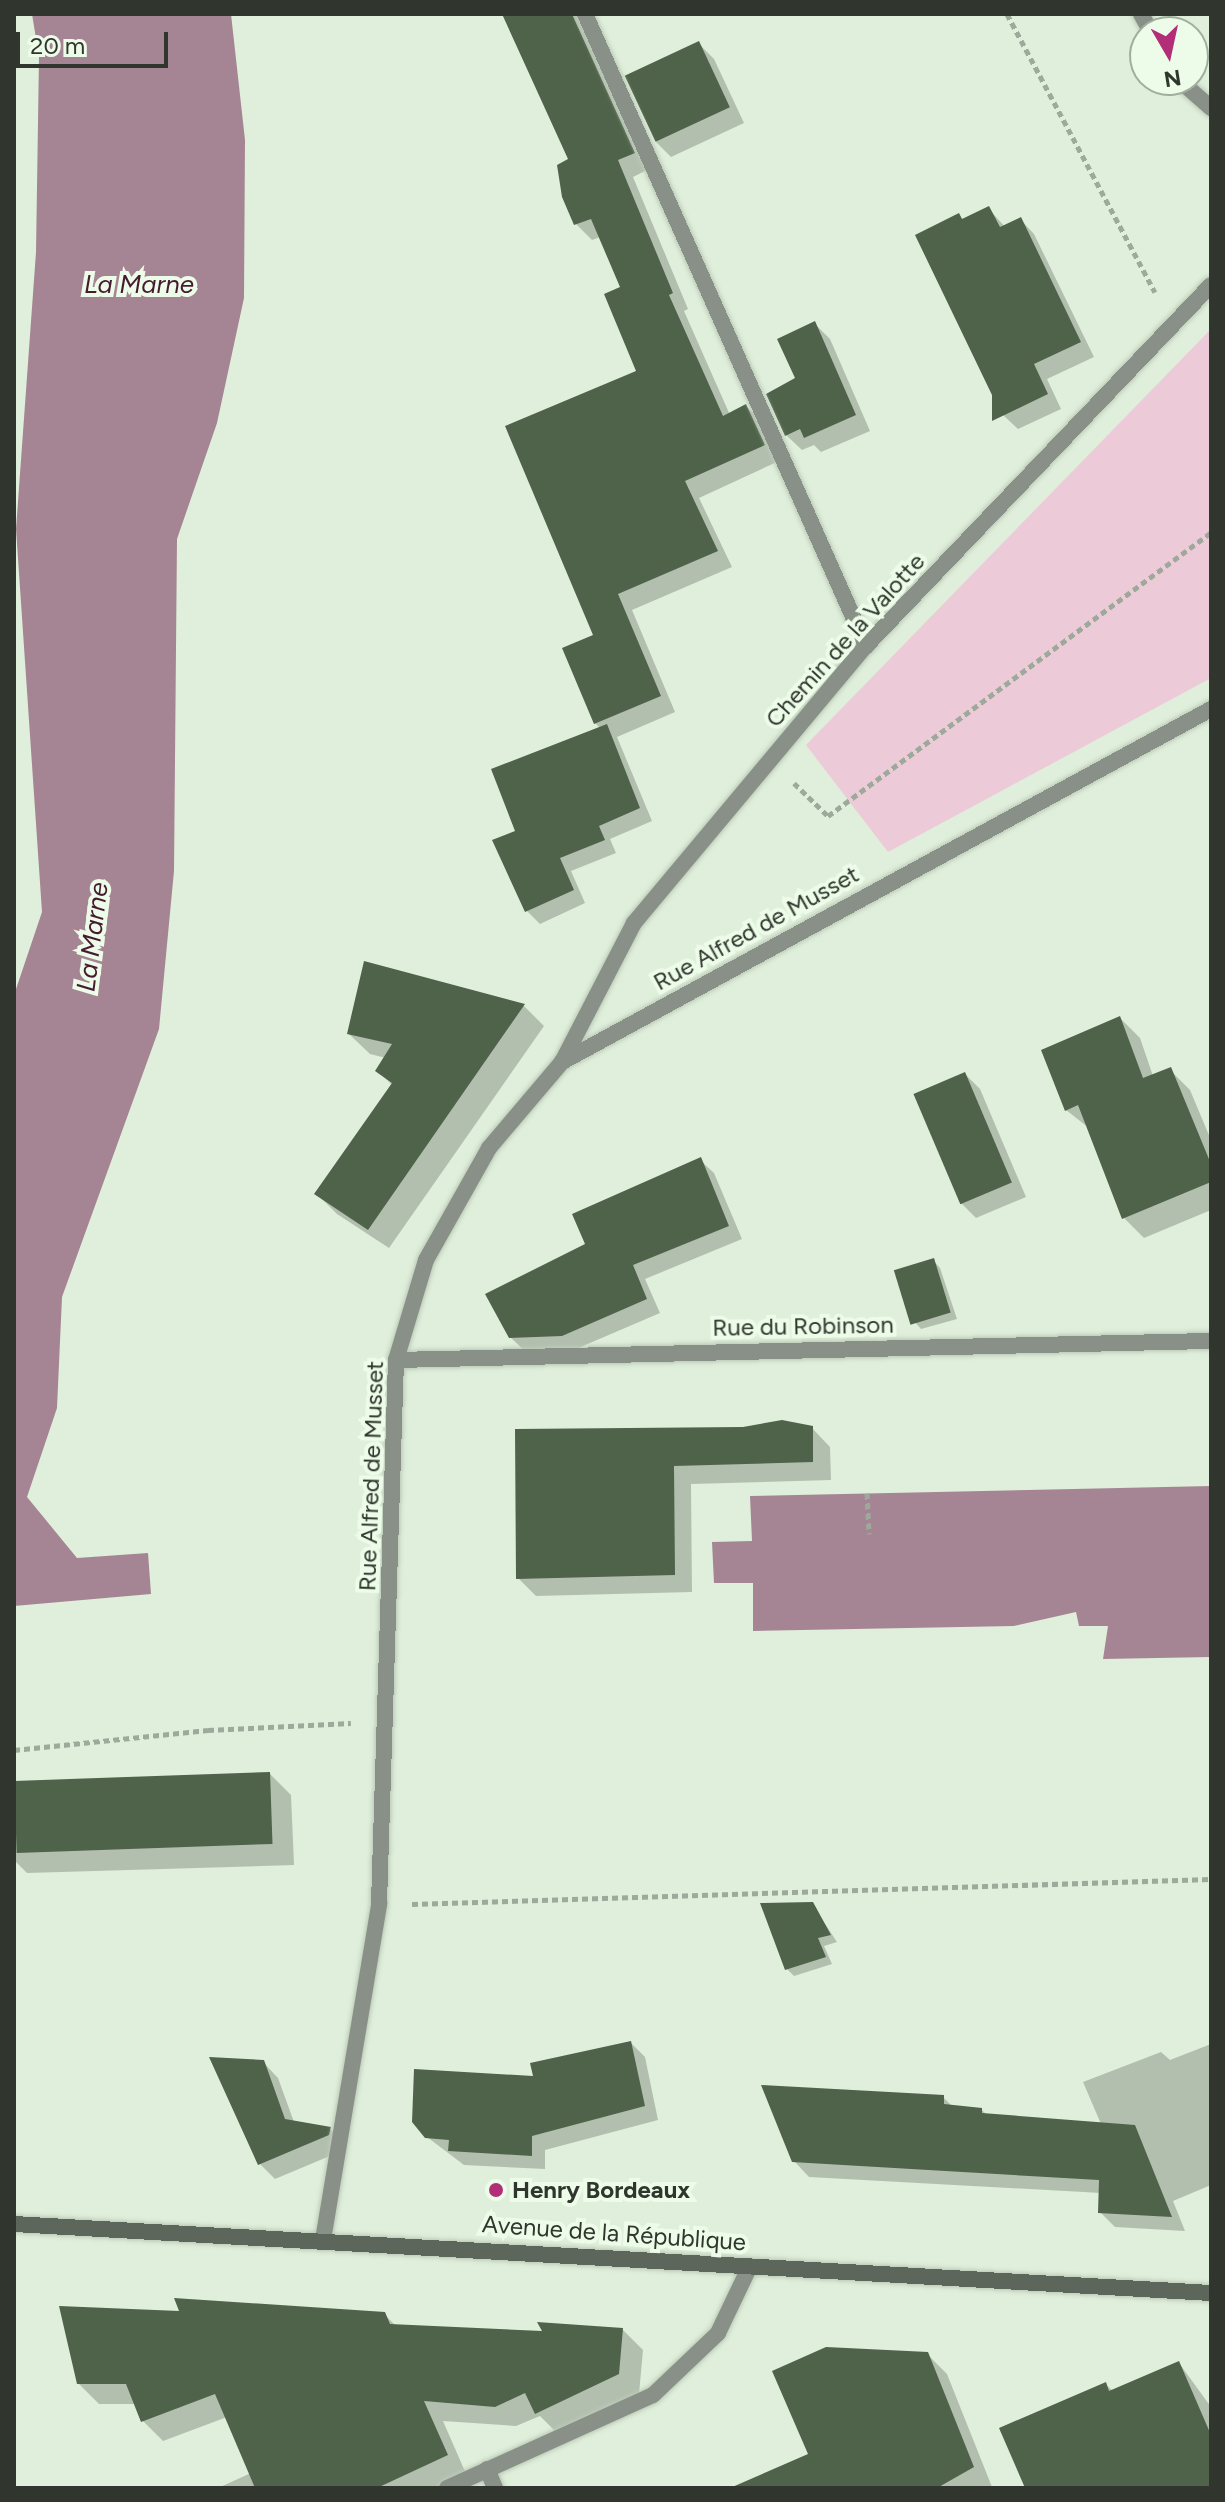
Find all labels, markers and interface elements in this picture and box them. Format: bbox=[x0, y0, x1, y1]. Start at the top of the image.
scale bar bbox=[20, 16, 172, 66]
north arrow bbox=[1129, 16, 1209, 96]
text: 20 m bbox=[30, 31, 85, 60]
text: N bbox=[1162, 64, 1183, 93]
water label: La Marne bbox=[84, 269, 194, 301]
street label: Chemin de la Valotte bbox=[759, 547, 931, 733]
street label: Rue Alfred de Musset bbox=[648, 860, 864, 996]
water label: La Marne bbox=[71, 880, 115, 994]
street label: Rue du Robinson bbox=[712, 1310, 894, 1342]
street label: Rue Alfred de Musset bbox=[353, 1360, 389, 1592]
place label: Henry Bordeaux bbox=[512, 2176, 690, 2204]
marker: Henry Bordeaux bbox=[487, 2181, 505, 2199]
street label: Avenue de la République bbox=[481, 2209, 747, 2257]

